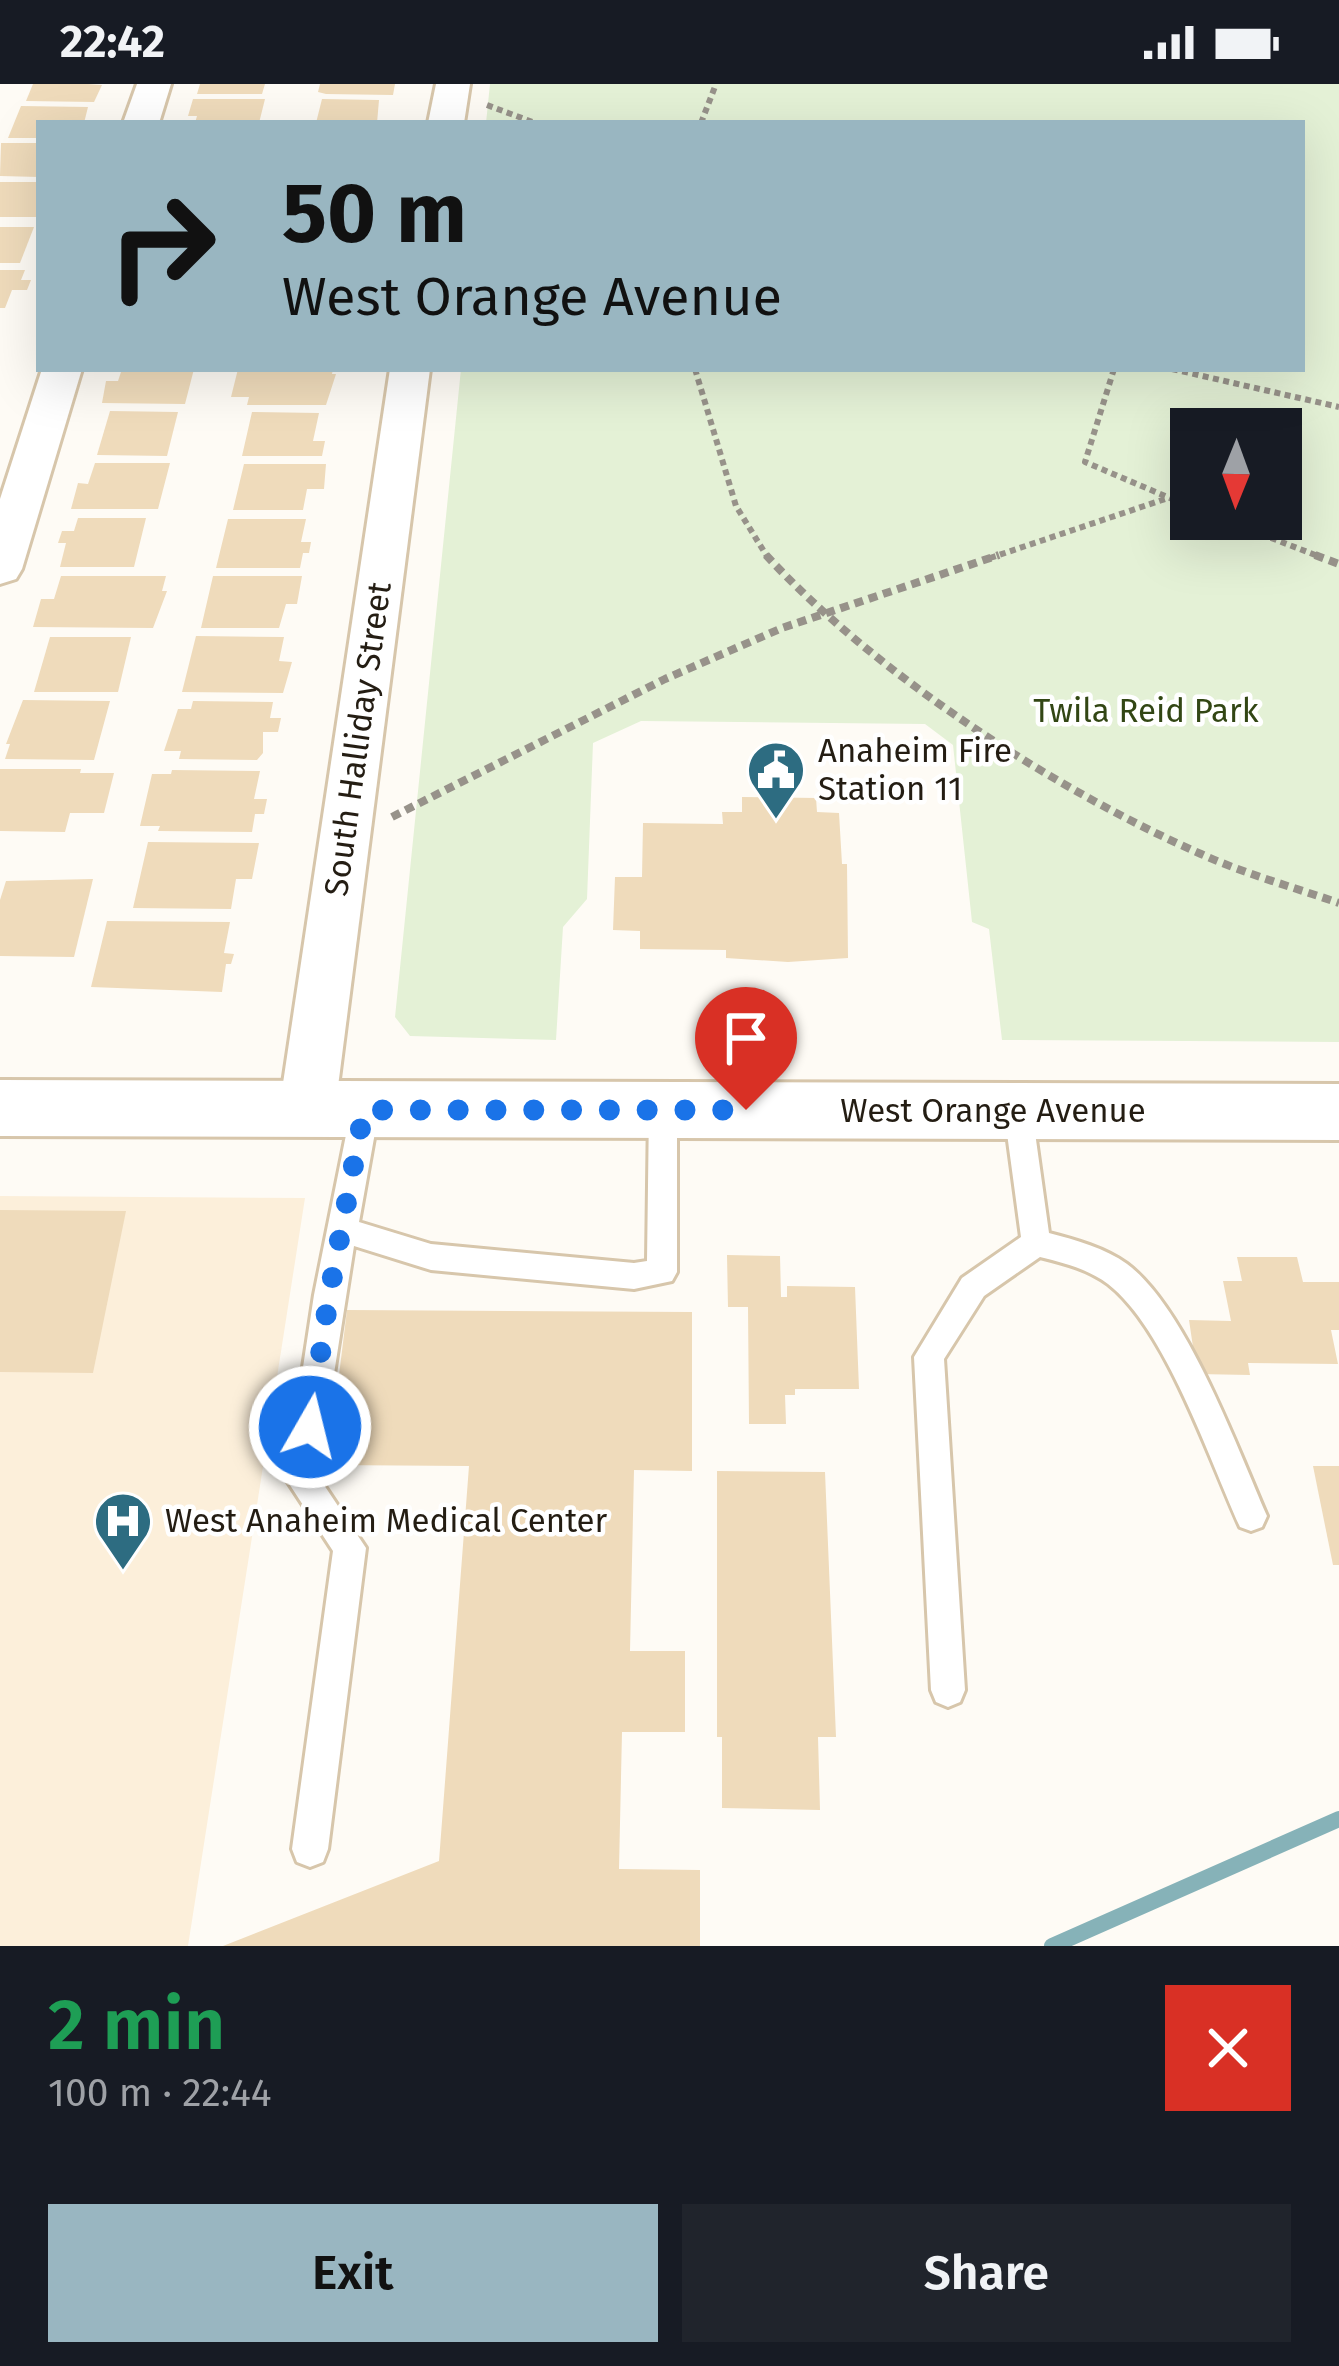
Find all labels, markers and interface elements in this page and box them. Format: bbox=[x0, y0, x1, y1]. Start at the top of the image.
text: 22:42 bbox=[60, 15, 165, 69]
text: 50 m bbox=[282, 163, 467, 264]
icon: right bbox=[84, 168, 240, 324]
text: West Orange Avenue bbox=[282, 265, 782, 329]
north arrow bbox=[1170, 408, 1302, 540]
map controls bbox=[1170, 408, 1302, 540]
street label: South Halliday Street bbox=[316, 579, 400, 899]
park label: Twila Reid Park bbox=[1033, 691, 1259, 731]
place label: Anaheim Fire Station 11 bbox=[818, 731, 1012, 809]
public building icon: Anaheim Fire Station 11 bbox=[745, 739, 807, 821]
pin bbox=[695, 987, 797, 1110]
icon: arrive bbox=[713, 1005, 779, 1071]
street label: West Orange Avenue bbox=[840, 1091, 1146, 1131]
position arrow bbox=[247, 1364, 373, 1490]
hospital icon: West Anaheim Medical Center bbox=[92, 1490, 154, 1572]
place label: West Anaheim Medical Center bbox=[165, 1501, 608, 1541]
text: 2 min bbox=[48, 1982, 225, 2068]
button: close bbox=[1165, 1985, 1291, 2111]
text: 100 m · 22:44 bbox=[48, 2070, 271, 2116]
button: Exit bbox=[48, 2204, 658, 2342]
button: Share bbox=[682, 2204, 1291, 2342]

